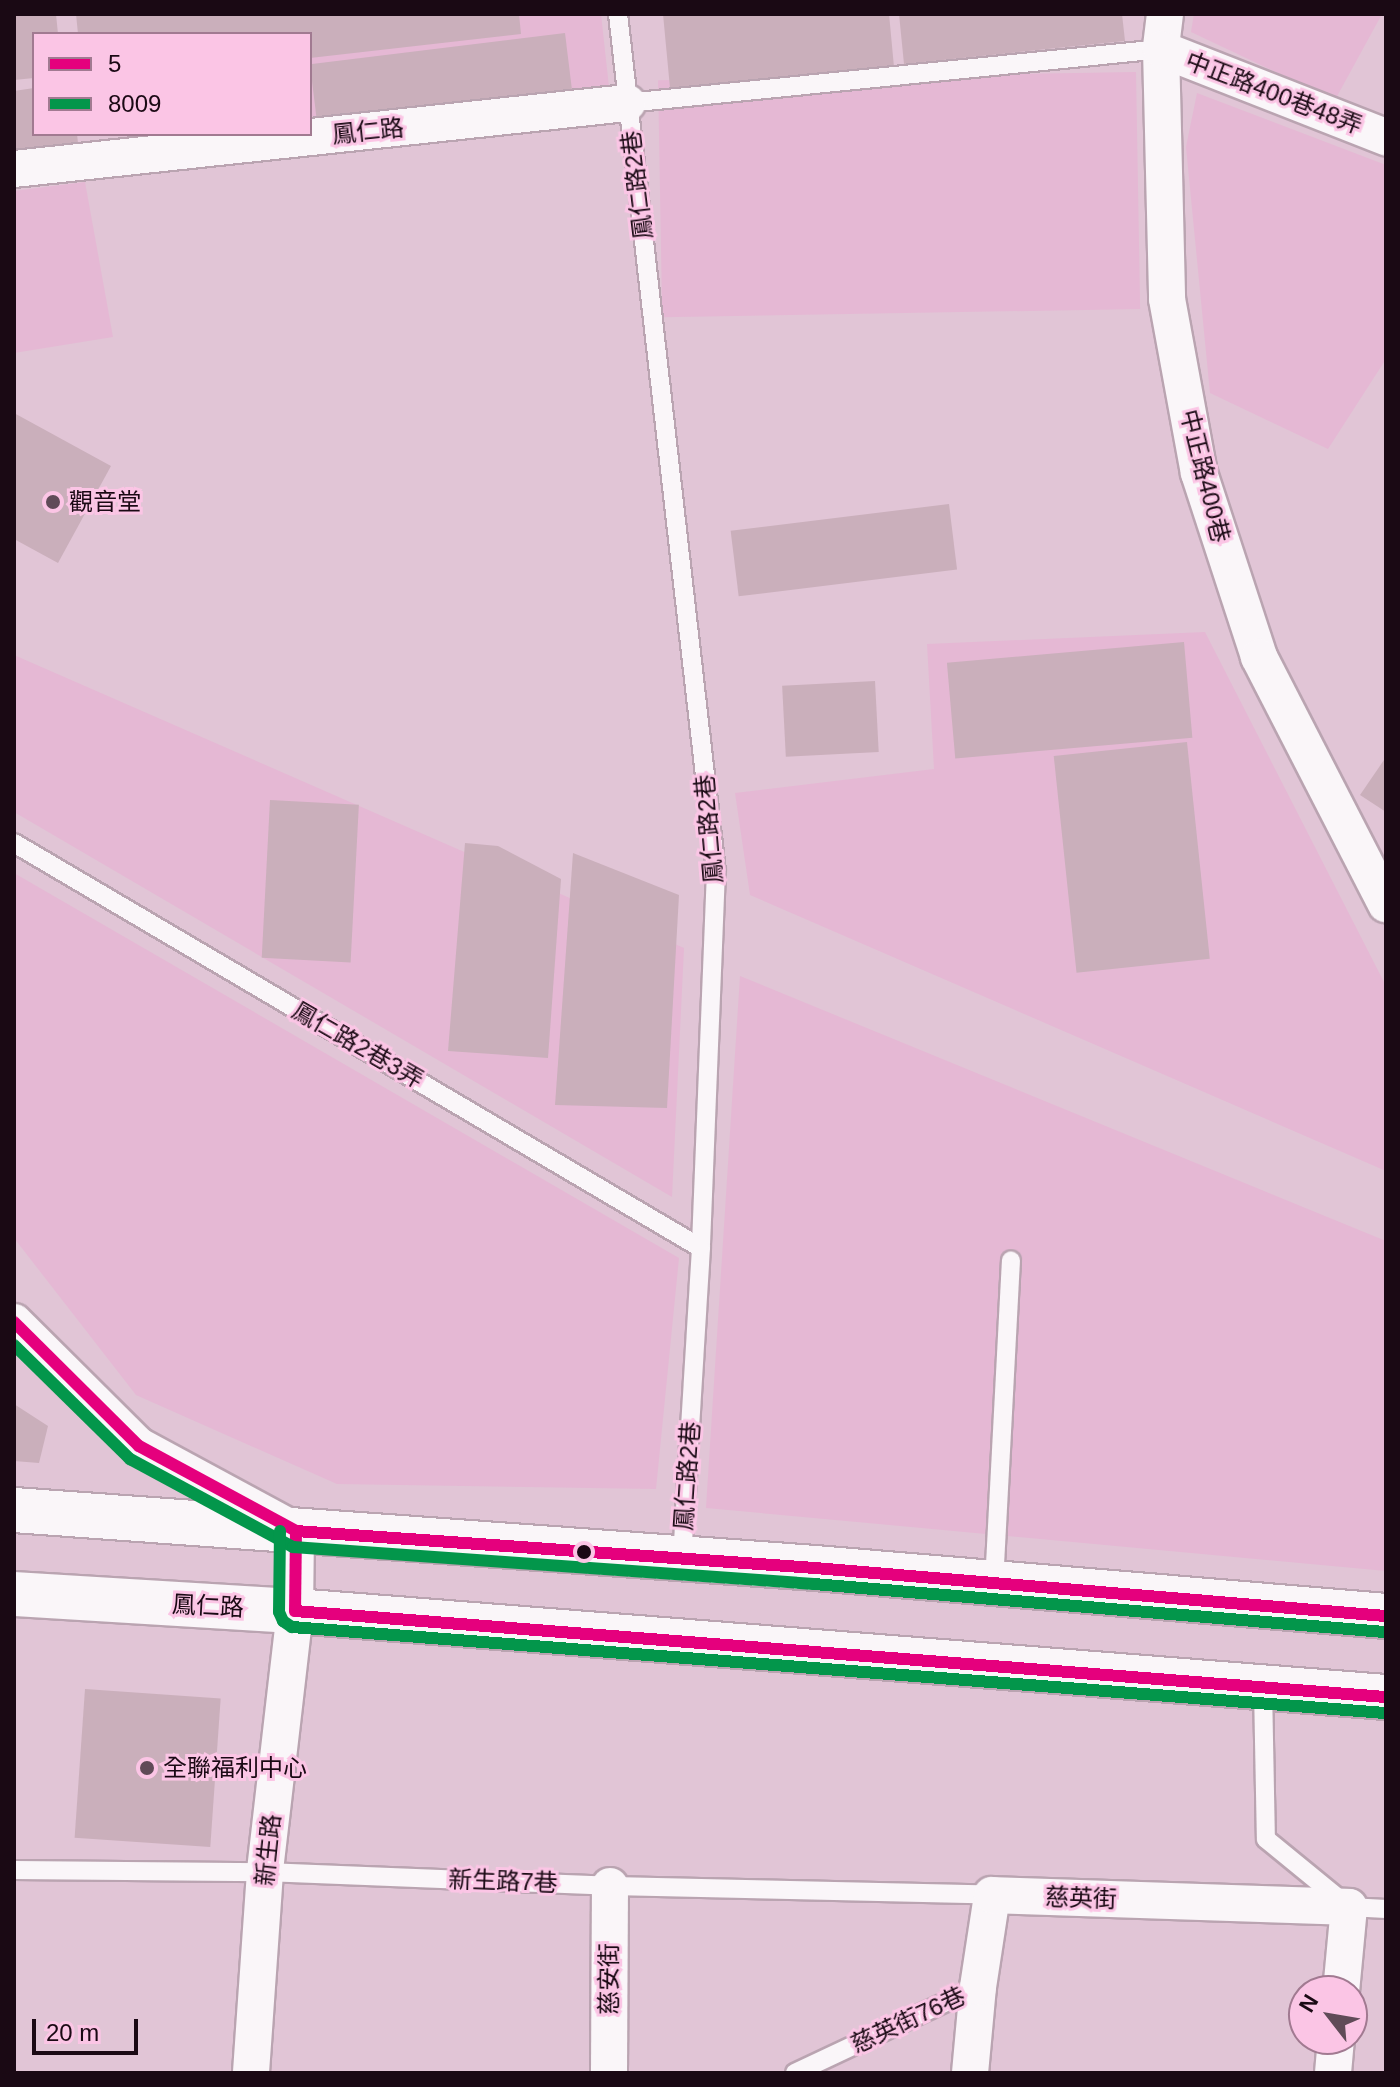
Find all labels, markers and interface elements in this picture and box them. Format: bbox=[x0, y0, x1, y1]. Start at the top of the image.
legend bbox=[32, 32, 312, 136]
street label: 中正路400巷48弄 bbox=[1182, 46, 1366, 140]
text: 5 bbox=[108, 50, 121, 77]
text: 8009 bbox=[108, 90, 161, 117]
street label: 鳳仁路 bbox=[331, 113, 405, 149]
street label: 鳳仁路2巷 bbox=[616, 129, 658, 241]
street label: 中正路400巷 bbox=[1175, 407, 1235, 545]
place label: 觀音堂 bbox=[69, 488, 141, 516]
marker: 觀音堂 bbox=[44, 493, 62, 511]
street label: 鳳仁路2巷 bbox=[690, 773, 728, 885]
street label: 鳳仁路2巷3弄 bbox=[287, 996, 429, 1094]
street label: 鳳仁路2巷 bbox=[669, 1420, 705, 1532]
unlabelled marker bbox=[576, 1544, 592, 1560]
street label: 鳳仁路 bbox=[171, 1590, 245, 1622]
place label: 全聯福利中心 bbox=[163, 1754, 307, 1782]
marker: 全聯福利中心 bbox=[138, 1759, 156, 1777]
street label: 新生路 bbox=[250, 1813, 286, 1887]
street label: 新生路7巷 bbox=[448, 1865, 558, 1897]
street label: 慈英街 bbox=[1045, 1882, 1117, 1914]
street label: 慈安街 bbox=[595, 1943, 623, 2015]
north arrow bbox=[1288, 1975, 1368, 2055]
street label: 慈英街76巷 bbox=[846, 1981, 970, 2059]
text: N bbox=[1294, 1990, 1324, 2017]
scale bar bbox=[36, 2003, 142, 2053]
text: 20 m bbox=[46, 2019, 99, 2046]

